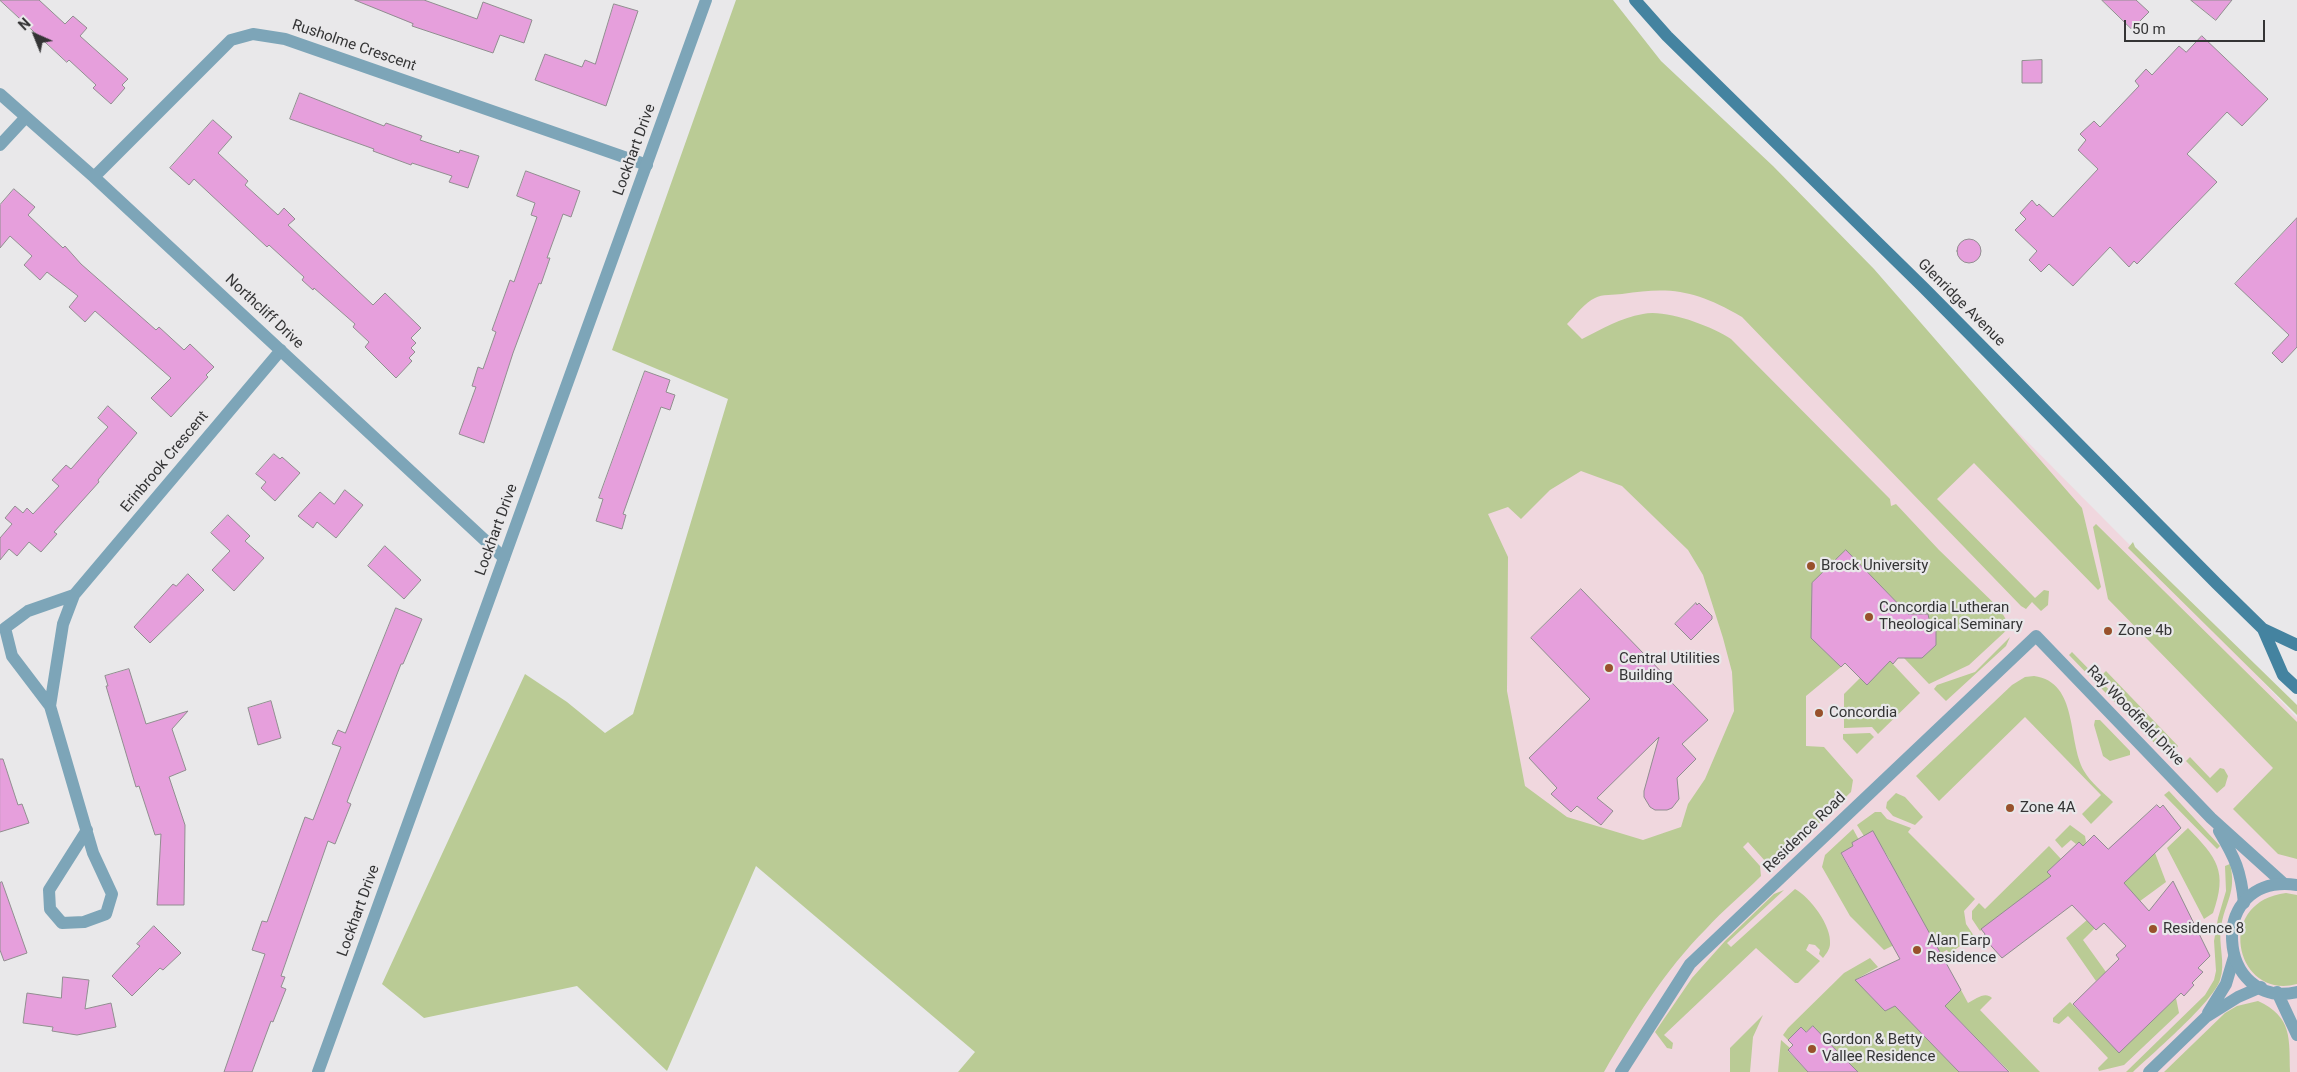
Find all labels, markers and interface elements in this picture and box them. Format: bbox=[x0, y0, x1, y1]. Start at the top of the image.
north arrow bbox=[10, 10, 60, 60]
scale bar bbox=[2127, 10, 2268, 42]
text: N bbox=[15, 15, 34, 33]
street label: Rusholme Crescent bbox=[290, 16, 418, 76]
text: 50 m bbox=[2132, 20, 2166, 38]
street label: Lockhart Drive bbox=[610, 102, 660, 198]
street label: Glenridge Avenue bbox=[1913, 255, 2009, 351]
street label: Northcliff Drive bbox=[221, 271, 307, 353]
street label: Erinbrook Crescent bbox=[117, 408, 213, 516]
street label: Lockhart Drive bbox=[472, 482, 522, 578]
place label: Brock University bbox=[1821, 557, 1928, 575]
marker: Brock University bbox=[1805, 560, 1817, 572]
place label: Concordia Lutheran Theological Seminary bbox=[1879, 599, 2023, 634]
marker: Concordia Lutheran Theological Seminary bbox=[1863, 611, 1875, 623]
place label: Zone 4b bbox=[2118, 622, 2172, 640]
marker: Zone 4b bbox=[2102, 625, 2114, 637]
place label: Central Utilities Building bbox=[1619, 650, 1720, 685]
marker: Central Utilities Building bbox=[1603, 662, 1615, 674]
street label: Ray Woodfield Drive bbox=[2082, 662, 2188, 770]
place label: Concordia bbox=[1829, 704, 1897, 722]
marker: Concordia bbox=[1813, 707, 1825, 719]
street label: Residence Road bbox=[1760, 789, 1850, 877]
place label: Zone 4A bbox=[2020, 799, 2076, 817]
marker: Zone 4A bbox=[2004, 802, 2016, 814]
street label: Lockhart Drive bbox=[334, 863, 384, 959]
place label: Residence 8 bbox=[2163, 920, 2244, 938]
marker: Residence 8 bbox=[2147, 923, 2159, 935]
place label: Alan Earp Residence bbox=[1927, 932, 1996, 967]
marker: Alan Earp Residence bbox=[1911, 944, 1923, 956]
place label: Gordon & Betty Vallee Residence bbox=[1822, 1031, 1935, 1066]
marker: Gordon & Betty Vallee Residence bbox=[1806, 1043, 1818, 1055]

